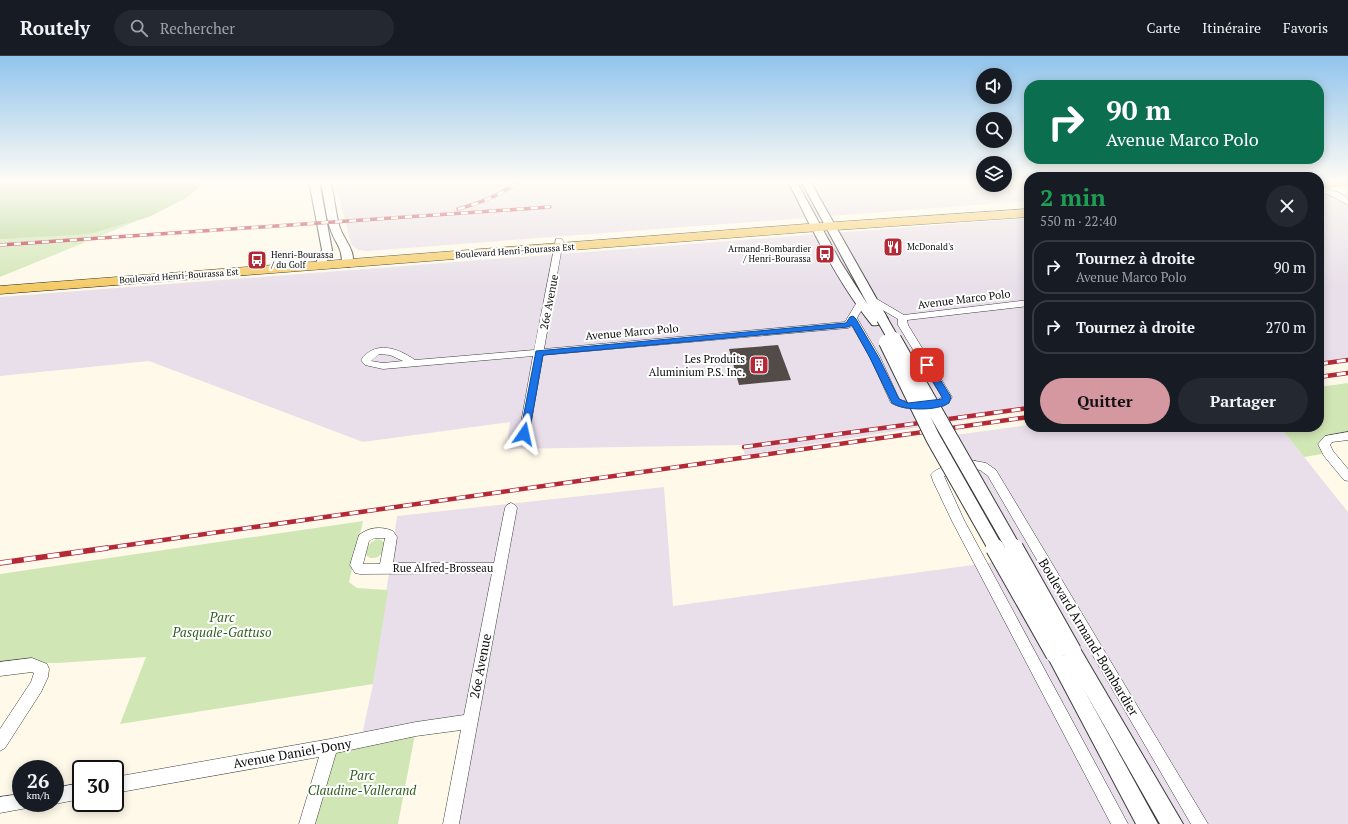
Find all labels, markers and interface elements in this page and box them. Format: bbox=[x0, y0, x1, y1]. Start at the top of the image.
search box bbox=[114, 10, 394, 46]
text: Routely bbox=[20, 15, 90, 40]
icon: search bbox=[128, 17, 150, 39]
text: Rechercher bbox=[160, 18, 235, 38]
text: Carte bbox=[1147, 18, 1180, 37]
text: Itinéraire bbox=[1202, 18, 1261, 37]
text: Favoris bbox=[1283, 18, 1328, 37]
map controls bbox=[976, 68, 1012, 192]
button: sound bbox=[976, 68, 1012, 104]
text: 90 m bbox=[1106, 91, 1171, 128]
icon: right bbox=[1040, 96, 1092, 148]
button: search bbox=[976, 112, 1012, 148]
text: Avenue Marco Polo bbox=[1106, 127, 1259, 151]
button: layers bbox=[976, 156, 1012, 192]
text: 2 min bbox=[1040, 181, 1106, 213]
button: close bbox=[1266, 185, 1308, 227]
text: 550 m · 22:40 bbox=[1040, 212, 1117, 230]
restaurant icon: McDonald's bbox=[882, 236, 904, 258]
street label: Boulevard Henri-Bourassa Est bbox=[455, 241, 576, 261]
place label: McDonald's bbox=[907, 241, 954, 253]
place label: Armand-Bombardier / Henri-Bourassa bbox=[728, 243, 812, 265]
bus stop icon: Armand-Bombardier / Henri-Bourassa bbox=[814, 243, 836, 265]
text: Tournez à droite bbox=[1076, 248, 1195, 268]
bus stop icon: Henri-Bourassa / du Golf bbox=[246, 249, 268, 271]
place label: Henri-Bourassa / du Golf bbox=[270, 249, 334, 271]
icon: right bbox=[1042, 256, 1064, 278]
text: 90 m bbox=[1273, 257, 1306, 277]
street label: Boulevard Henri-Bourassa Est bbox=[119, 266, 240, 286]
text: Avenue Marco Polo bbox=[1076, 268, 1186, 286]
street label: 26e Avenue bbox=[537, 273, 561, 331]
street label: Avenue Marco Polo bbox=[917, 286, 1011, 312]
icon: right bbox=[1042, 316, 1064, 338]
text: Tournez à droite bbox=[1076, 317, 1195, 337]
text: 270 m bbox=[1265, 317, 1306, 337]
street label: Avenue Marco Polo bbox=[585, 321, 679, 343]
pin bbox=[910, 348, 944, 382]
place label: Les Produits Aluminium P.S. Inc. bbox=[649, 352, 745, 379]
building icon: Les Produits Aluminium P.S. Inc. bbox=[748, 354, 770, 376]
icon: arrive bbox=[916, 354, 938, 376]
button: Quitter bbox=[1040, 378, 1170, 424]
button: Partager bbox=[1178, 378, 1308, 424]
position arrow bbox=[503, 413, 545, 455]
street label: Boulevard Armand-Bombardier bbox=[1035, 555, 1143, 719]
street label: Rue Alfred-Brosseau bbox=[393, 561, 494, 575]
park label: Parc Pasquale-Gattuso bbox=[171, 608, 272, 641]
street label: 26e Avenue bbox=[465, 632, 495, 700]
street label: Avenue Daniel-Dony bbox=[231, 734, 353, 772]
speed limit sign: 30 bbox=[72, 760, 124, 812]
park label: Parc Claudine-Vallerand bbox=[308, 766, 417, 799]
text: 26 bbox=[27, 767, 49, 794]
text: km/h bbox=[26, 789, 50, 802]

